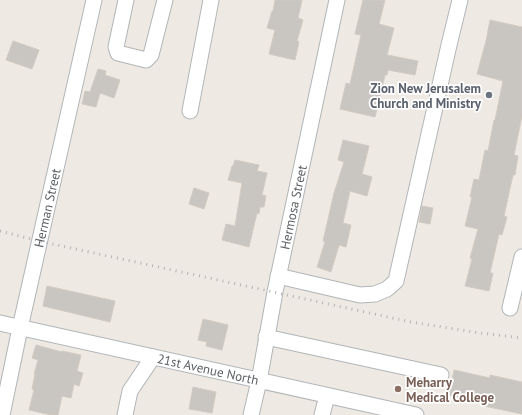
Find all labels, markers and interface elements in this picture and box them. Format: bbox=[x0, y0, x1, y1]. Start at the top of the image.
place label: Zion New Jerusalem Church and Ministry bbox=[370, 80, 482, 112]
marker: Zion New Jerusalem Church and Ministry bbox=[484, 90, 494, 100]
street label: Hermosa Street bbox=[276, 163, 310, 251]
street label: Herman Street bbox=[30, 166, 64, 249]
street label: 21st Avenue North bbox=[156, 350, 260, 388]
place label: Meharry Medical College bbox=[406, 374, 494, 406]
marker: Meharry Medical College bbox=[393, 384, 403, 394]

